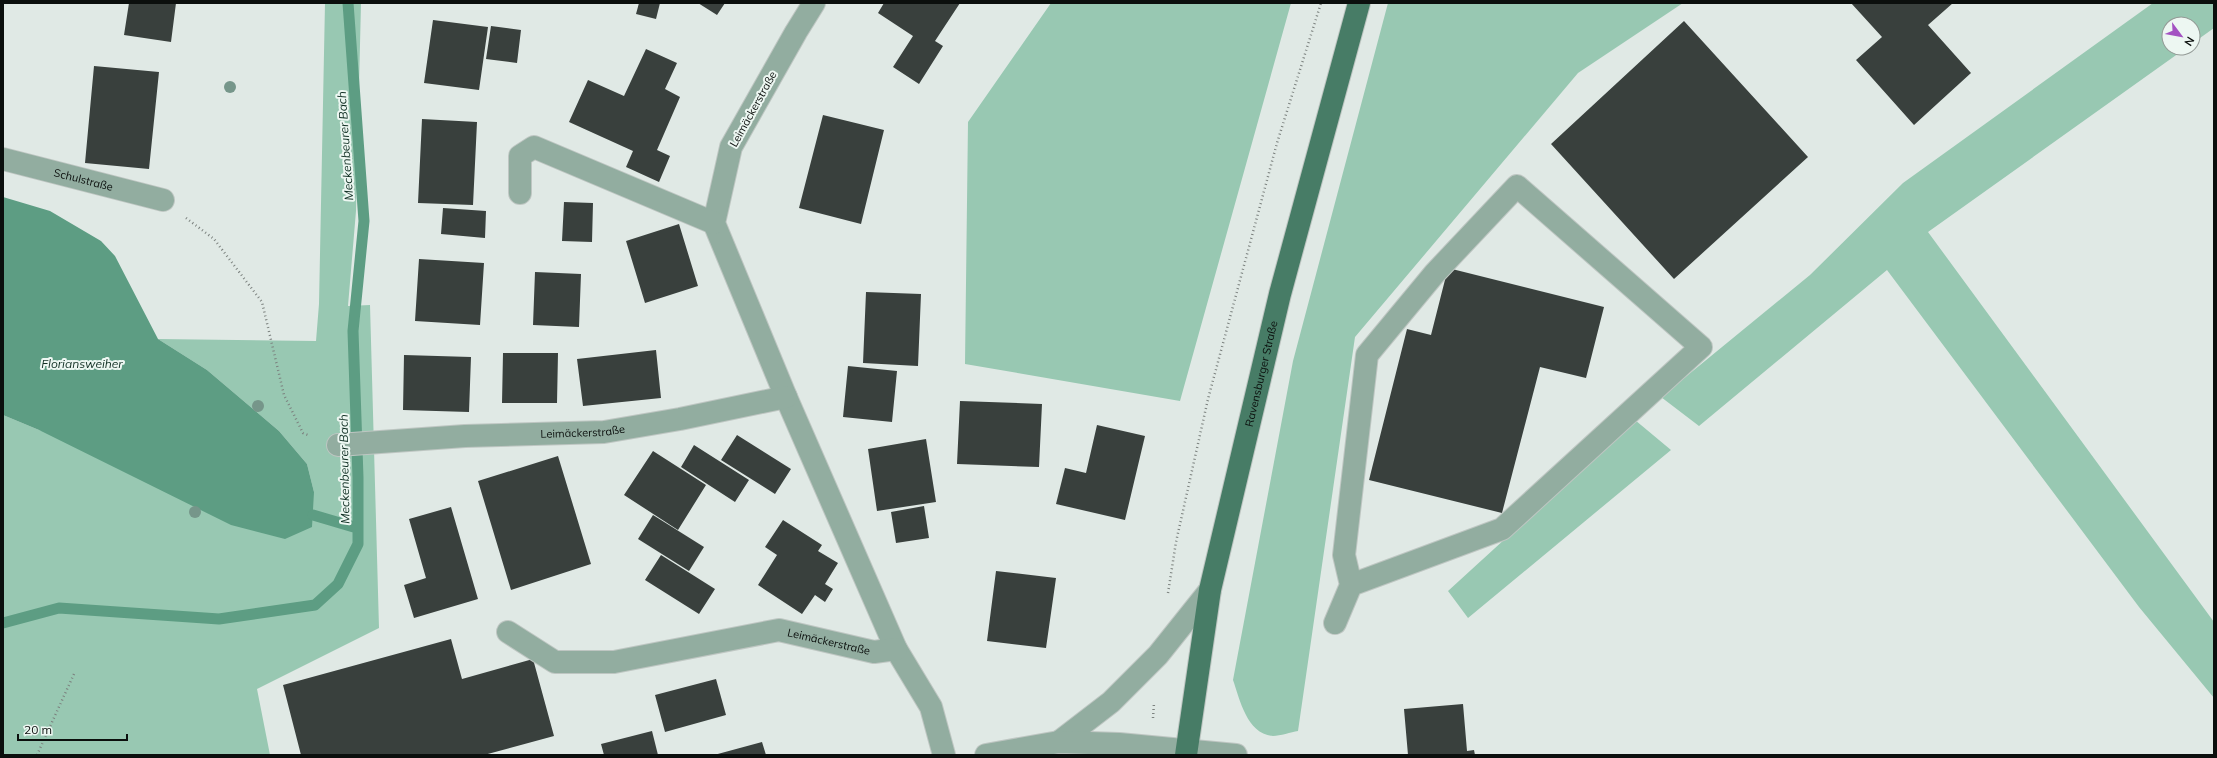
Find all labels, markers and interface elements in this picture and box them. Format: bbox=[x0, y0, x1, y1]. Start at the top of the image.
north arrow bbox=[2161, 16, 2201, 56]
text: N bbox=[2181, 34, 2198, 49]
street label: Leimäckerstraße bbox=[726, 69, 780, 149]
water label: Meckenbeurer Bach bbox=[334, 91, 356, 201]
street label: Schulstraße bbox=[52, 165, 114, 194]
street label: Ravensburger Straße bbox=[1242, 319, 1280, 428]
water label: Floriansweiher bbox=[41, 356, 123, 371]
water label: Meckenbeurer Bach bbox=[336, 414, 352, 524]
street label: Leimäckerstraße bbox=[540, 422, 626, 441]
street label: Leimäckerstraße bbox=[786, 625, 872, 658]
scale bar bbox=[18, 716, 127, 742]
text: 20 m bbox=[24, 722, 52, 737]

